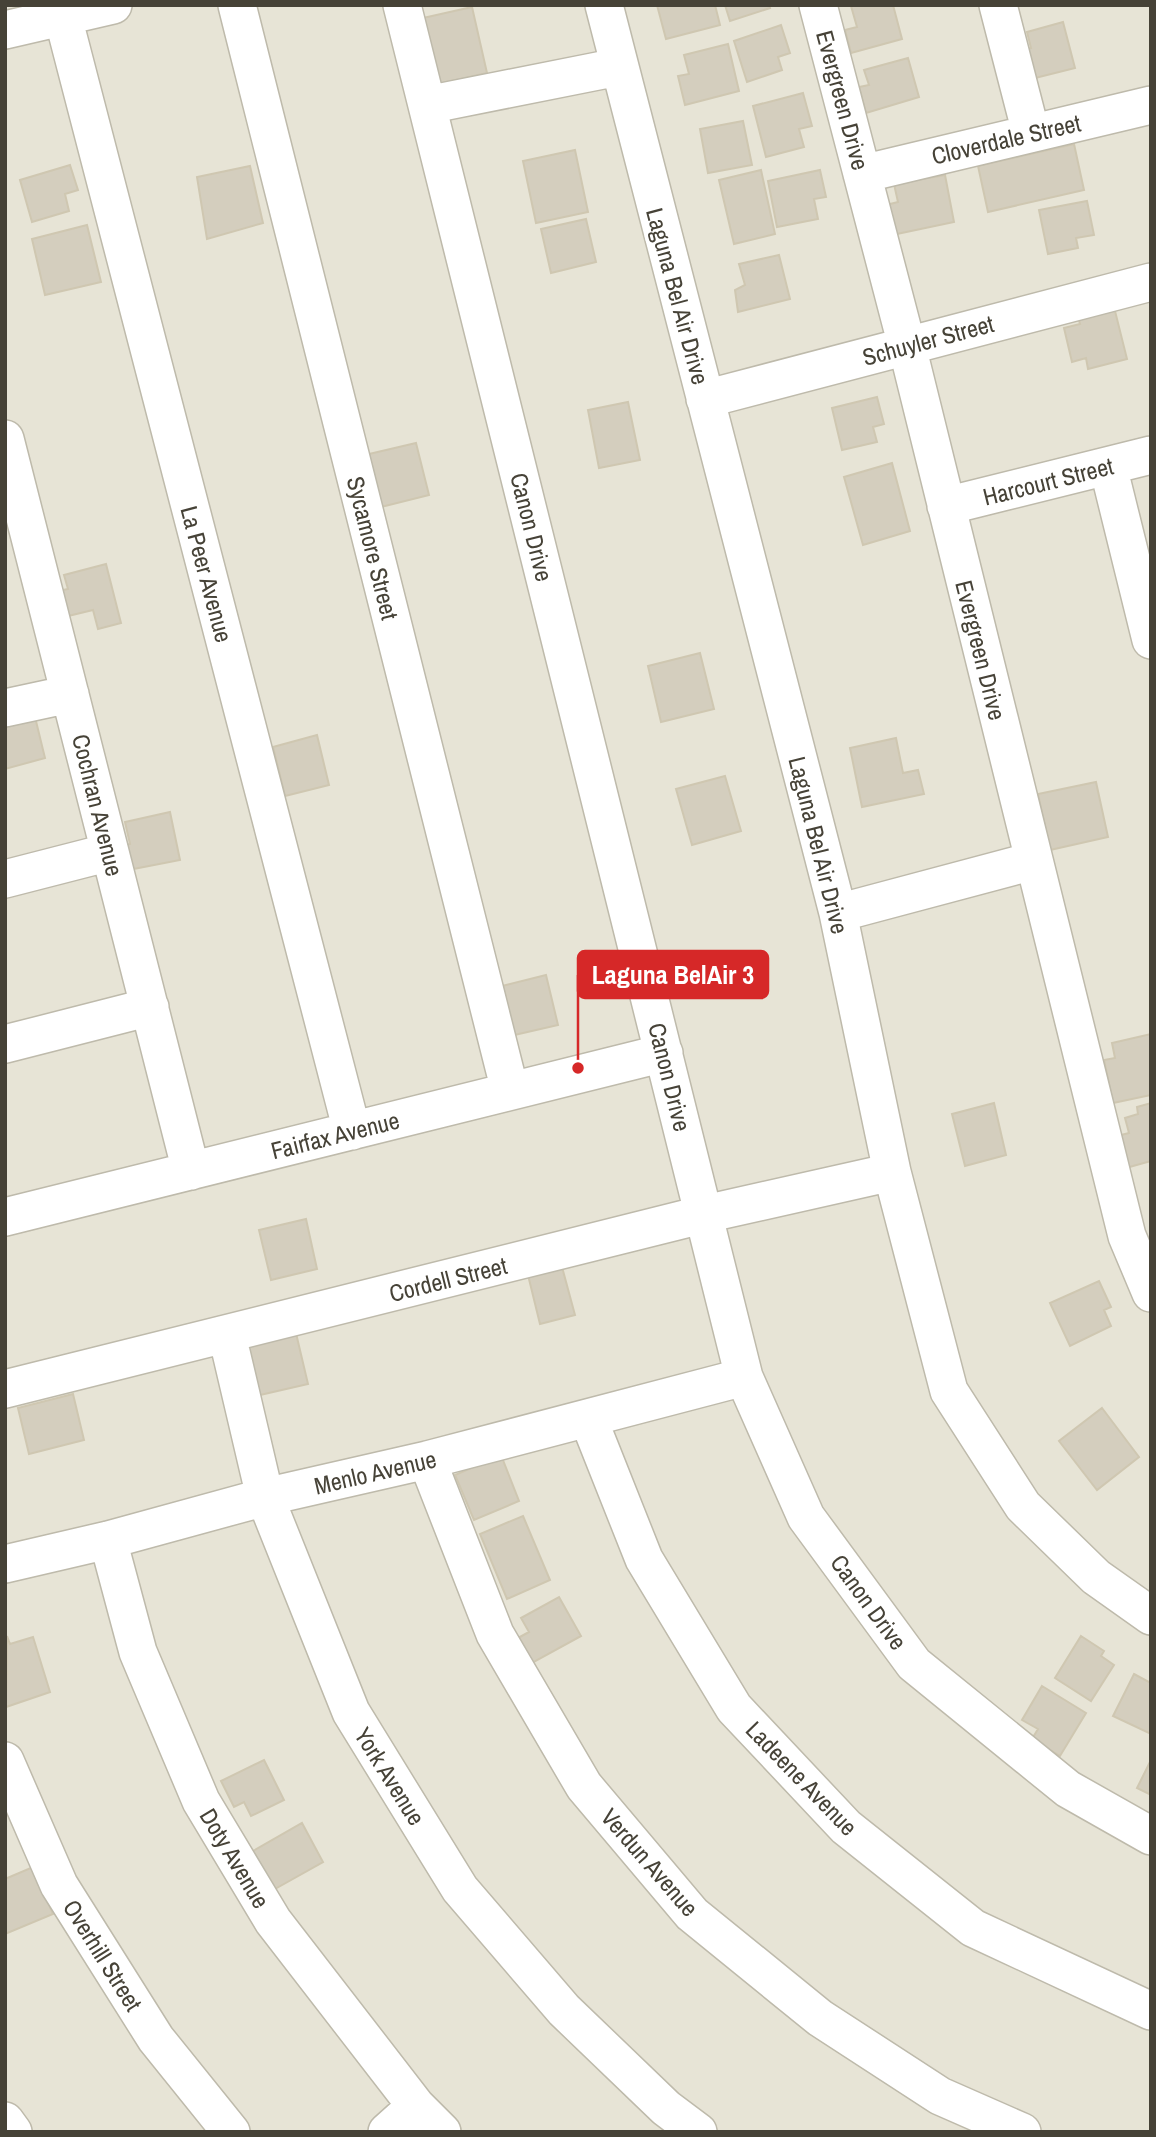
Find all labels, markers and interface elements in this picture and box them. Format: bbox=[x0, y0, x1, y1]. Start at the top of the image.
street label: Evergreen Drive bbox=[809, 27, 877, 173]
street label: Cloverdale Street bbox=[928, 106, 1084, 172]
street label: Laguna Bel Air Drive bbox=[639, 204, 717, 388]
street label: Schuyler Street bbox=[859, 307, 998, 373]
street label: Harcourt Street bbox=[979, 449, 1117, 513]
street label: Canon Drive bbox=[503, 470, 561, 584]
street label: Sycamore Street bbox=[340, 473, 406, 623]
street label: La Peer Avenue bbox=[173, 502, 241, 646]
street label: Evergreen Drive bbox=[948, 577, 1014, 723]
street label: Cochran Avenue bbox=[65, 731, 131, 879]
street label: Laguna Bel Air Drive bbox=[782, 753, 856, 937]
callout: Laguna BelAir 3 bbox=[578, 951, 768, 998]
text: Laguna BelAir 3 bbox=[592, 957, 754, 992]
street label: Canon Drive bbox=[641, 1020, 699, 1134]
street label: Fairfax Avenue bbox=[268, 1104, 402, 1166]
street label: Cordell Street bbox=[386, 1249, 511, 1309]
street label: Menlo Avenue bbox=[311, 1442, 439, 1502]
street label: Canon Drive bbox=[824, 1548, 914, 1656]
street label: Ladeene Avenue bbox=[739, 1714, 865, 1842]
street label: York Avenue bbox=[347, 1721, 433, 1831]
street label: Verdun Avenue bbox=[594, 1801, 706, 1923]
street label: Doty Avenue bbox=[193, 1802, 277, 1914]
street label: Overhill Street bbox=[56, 1893, 150, 2017]

